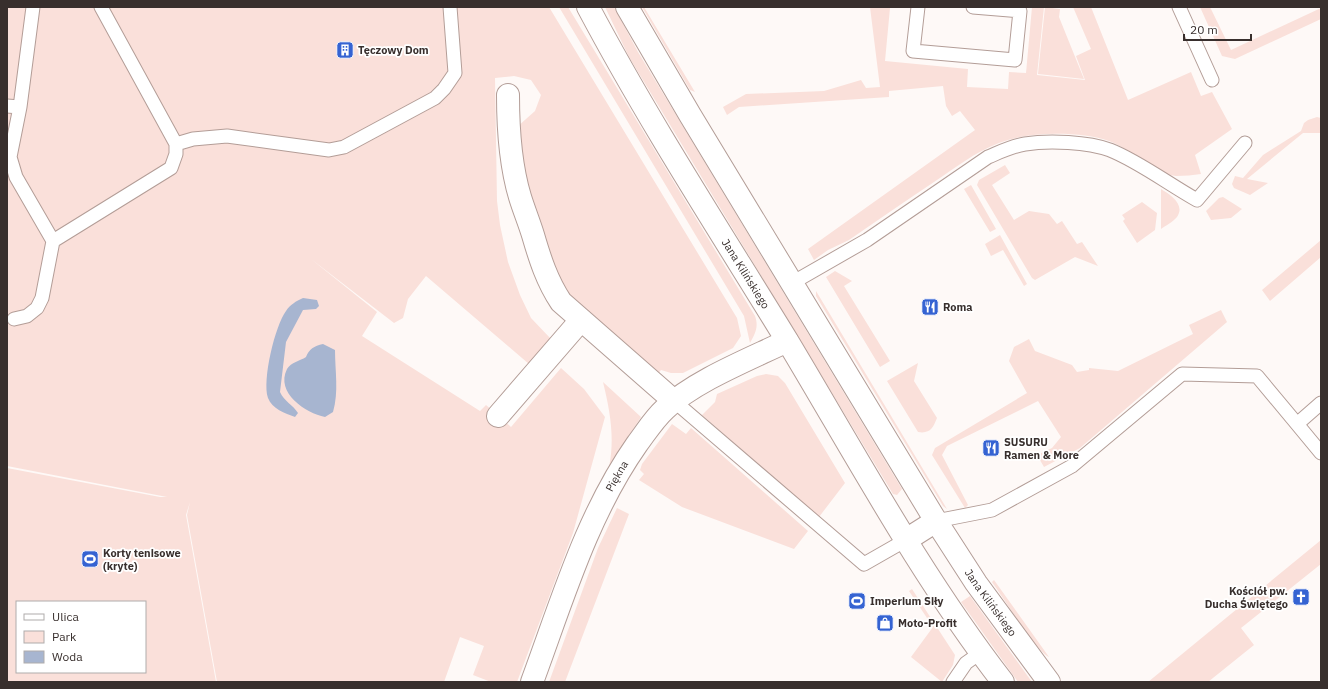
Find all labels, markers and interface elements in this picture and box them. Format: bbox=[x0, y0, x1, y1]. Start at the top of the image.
scale bar bbox=[1184, 16, 1251, 42]
text: 20 m bbox=[1190, 22, 1218, 37]
building icon: Tęczowy Dom bbox=[335, 40, 355, 60]
place label: Tęczowy Dom bbox=[358, 43, 429, 57]
street label: Jana Kilińskiego bbox=[719, 236, 773, 311]
restaurant icon: Roma bbox=[920, 297, 940, 317]
place label: Roma bbox=[943, 300, 973, 314]
place label: SUSURU Ramen & More bbox=[1004, 435, 1079, 462]
restaurant icon: SUSURU Ramen & More bbox=[981, 438, 1001, 458]
street label: Piękna bbox=[602, 458, 631, 494]
place label: Korty tenisowe (kryte) bbox=[103, 546, 181, 573]
sports icon: Korty tenisowe (kryte) bbox=[80, 549, 100, 569]
street label: Jana Kilińskiego bbox=[962, 566, 1020, 639]
place label: Kościół pw. Ducha Świętego bbox=[1205, 584, 1288, 611]
church icon: Kościół pw. Ducha Świętego bbox=[1291, 587, 1311, 607]
sports icon: Imperium Siły bbox=[847, 591, 867, 611]
place label: Imperium Siły bbox=[870, 594, 943, 608]
legend bbox=[16, 601, 146, 673]
text: Ulica bbox=[52, 609, 79, 624]
shop icon: Moto-Profit bbox=[875, 613, 895, 633]
place label: Moto-Profit bbox=[898, 616, 957, 630]
text: Park bbox=[52, 629, 77, 644]
text: Woda bbox=[52, 649, 83, 664]

